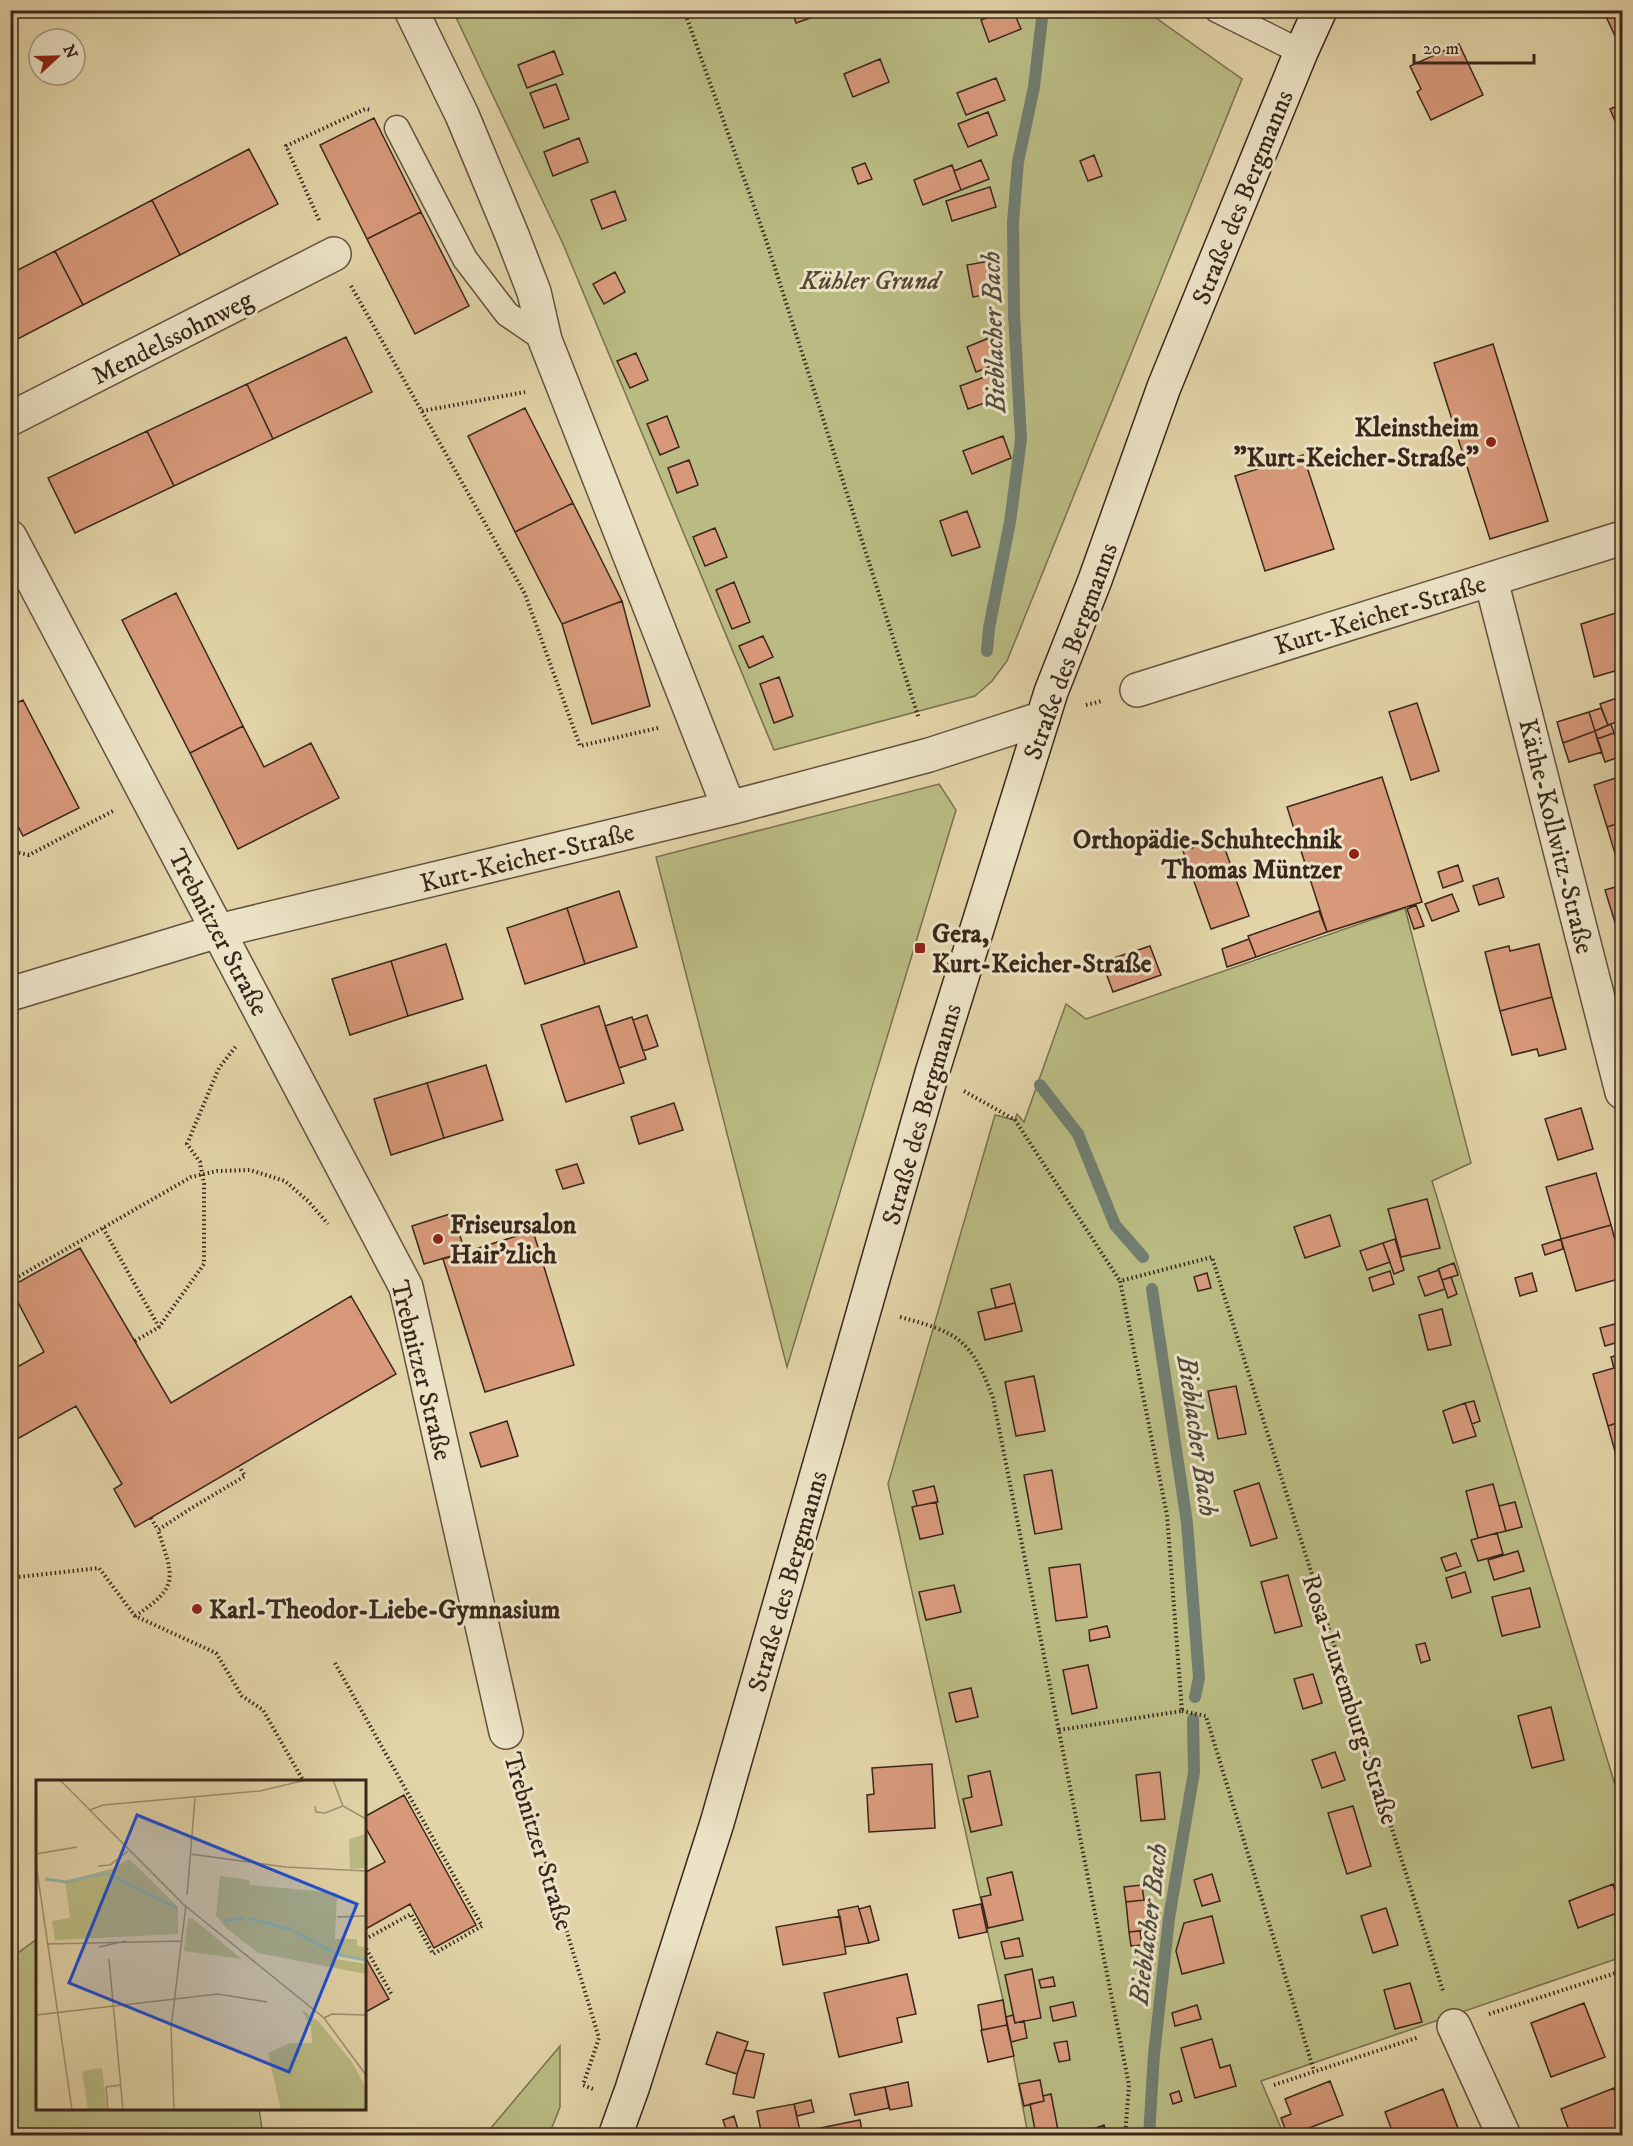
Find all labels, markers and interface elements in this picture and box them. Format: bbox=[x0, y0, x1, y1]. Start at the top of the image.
north arrow bbox=[27, 27, 87, 87]
scale bar bbox=[1414, 27, 1534, 65]
text: 20 m bbox=[1423, 38, 1459, 60]
text: N bbox=[58, 42, 82, 62]
street label: Straße des Bergmanns bbox=[1185, 85, 1302, 310]
water label: Bieblacher Bach bbox=[974, 250, 1014, 414]
park label: Kühler Grund bbox=[799, 265, 943, 298]
street label: Mendelssohnweg bbox=[87, 283, 259, 393]
place label: Kleinstheim "Kurt-Keicher-Straße" bbox=[1234, 412, 1479, 475]
marker: Kleinstheim "Kurt-Keicher-Straße" bbox=[1484, 435, 1498, 449]
street label: Straße des Bergmanns bbox=[1017, 538, 1126, 765]
street label: Kurt-Keicher-Straße bbox=[1271, 568, 1490, 663]
street label: Käthe-Kollwitz-Straße bbox=[1510, 715, 1601, 957]
street label: Kurt-Keicher-Straße bbox=[417, 816, 638, 901]
place label: Orthopädie-Schuhtechnik Thomas Müntzer bbox=[1073, 824, 1343, 887]
street label: Trebnitzer Straße bbox=[160, 843, 276, 1022]
marker: Orthopädie-Schuhtechnik Thomas Müntzer bbox=[1347, 847, 1361, 861]
place label: Gera, Kurt-Keicher-Straße bbox=[932, 918, 1152, 981]
marker: Gera, Kurt-Keicher-Straße bbox=[913, 941, 927, 955]
street label: Straße des Bergmanns bbox=[875, 1000, 970, 1229]
place label: Friseursalon Hair'zlich bbox=[450, 1209, 577, 1272]
marker: Friseursalon Hair'zlich bbox=[431, 1232, 445, 1246]
street label: Trebnitzer Straße bbox=[382, 1277, 459, 1464]
water label: Bieblacher Bach bbox=[1169, 1353, 1225, 1519]
street label: Straße des Bergmanns bbox=[741, 1467, 836, 1696]
street label: Rosa-Luxemburg-Straße bbox=[1294, 1570, 1406, 1829]
place label: Karl-Theodor-Liebe-Gymnasium bbox=[209, 1594, 561, 1627]
marker: Karl-Theodor-Liebe-Gymnasium bbox=[190, 1602, 204, 1616]
street label: Trebnitzer Straße bbox=[495, 1748, 580, 1934]
inset map bbox=[36, 1780, 366, 2110]
water label: Bieblacher Bach bbox=[1122, 1842, 1176, 2008]

